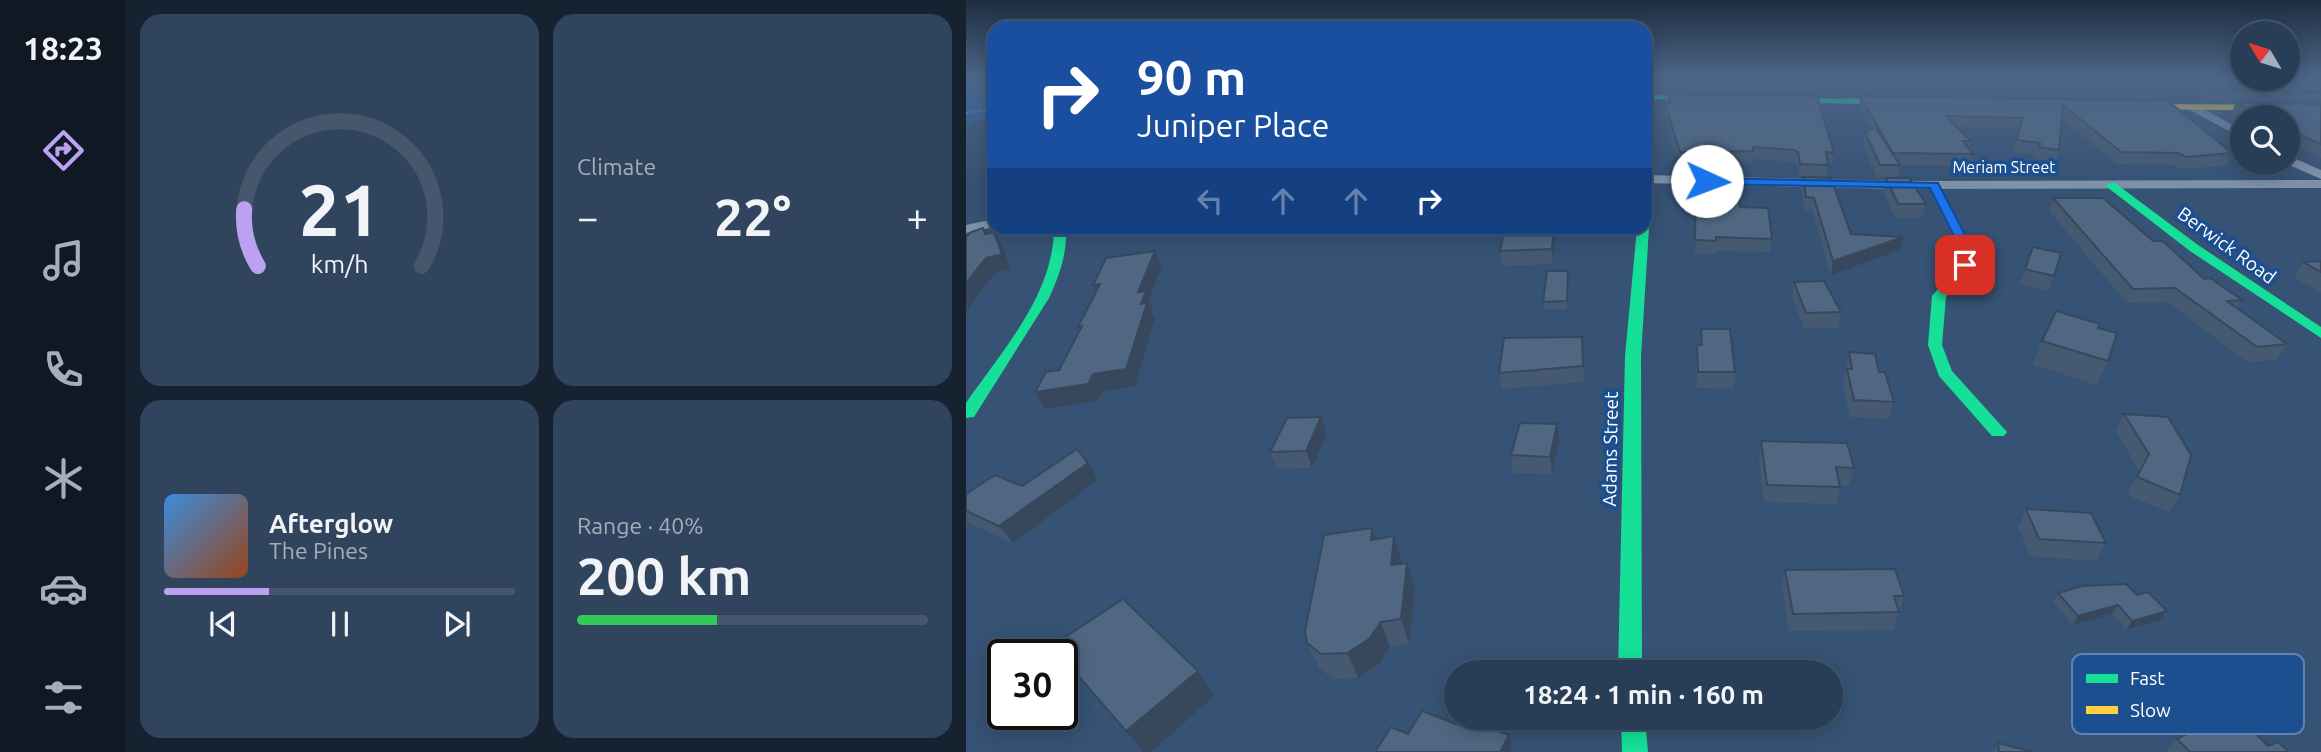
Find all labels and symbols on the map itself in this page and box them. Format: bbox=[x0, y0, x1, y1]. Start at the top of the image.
north arrow bbox=[2230, 21, 2300, 91]
position arrow bbox=[1670, 144, 1744, 218]
street label: Meriam Street bbox=[1952, 158, 2056, 176]
street label: Berwick Road bbox=[2174, 202, 2280, 288]
pin bbox=[1935, 235, 1995, 295]
street label: Adams Street bbox=[1598, 391, 1622, 507]
speed limit sign: 30 bbox=[987, 639, 1078, 730]
legend bbox=[2072, 654, 2304, 734]
text: Fast bbox=[2130, 667, 2165, 689]
text: Slow bbox=[2130, 699, 2171, 721]

